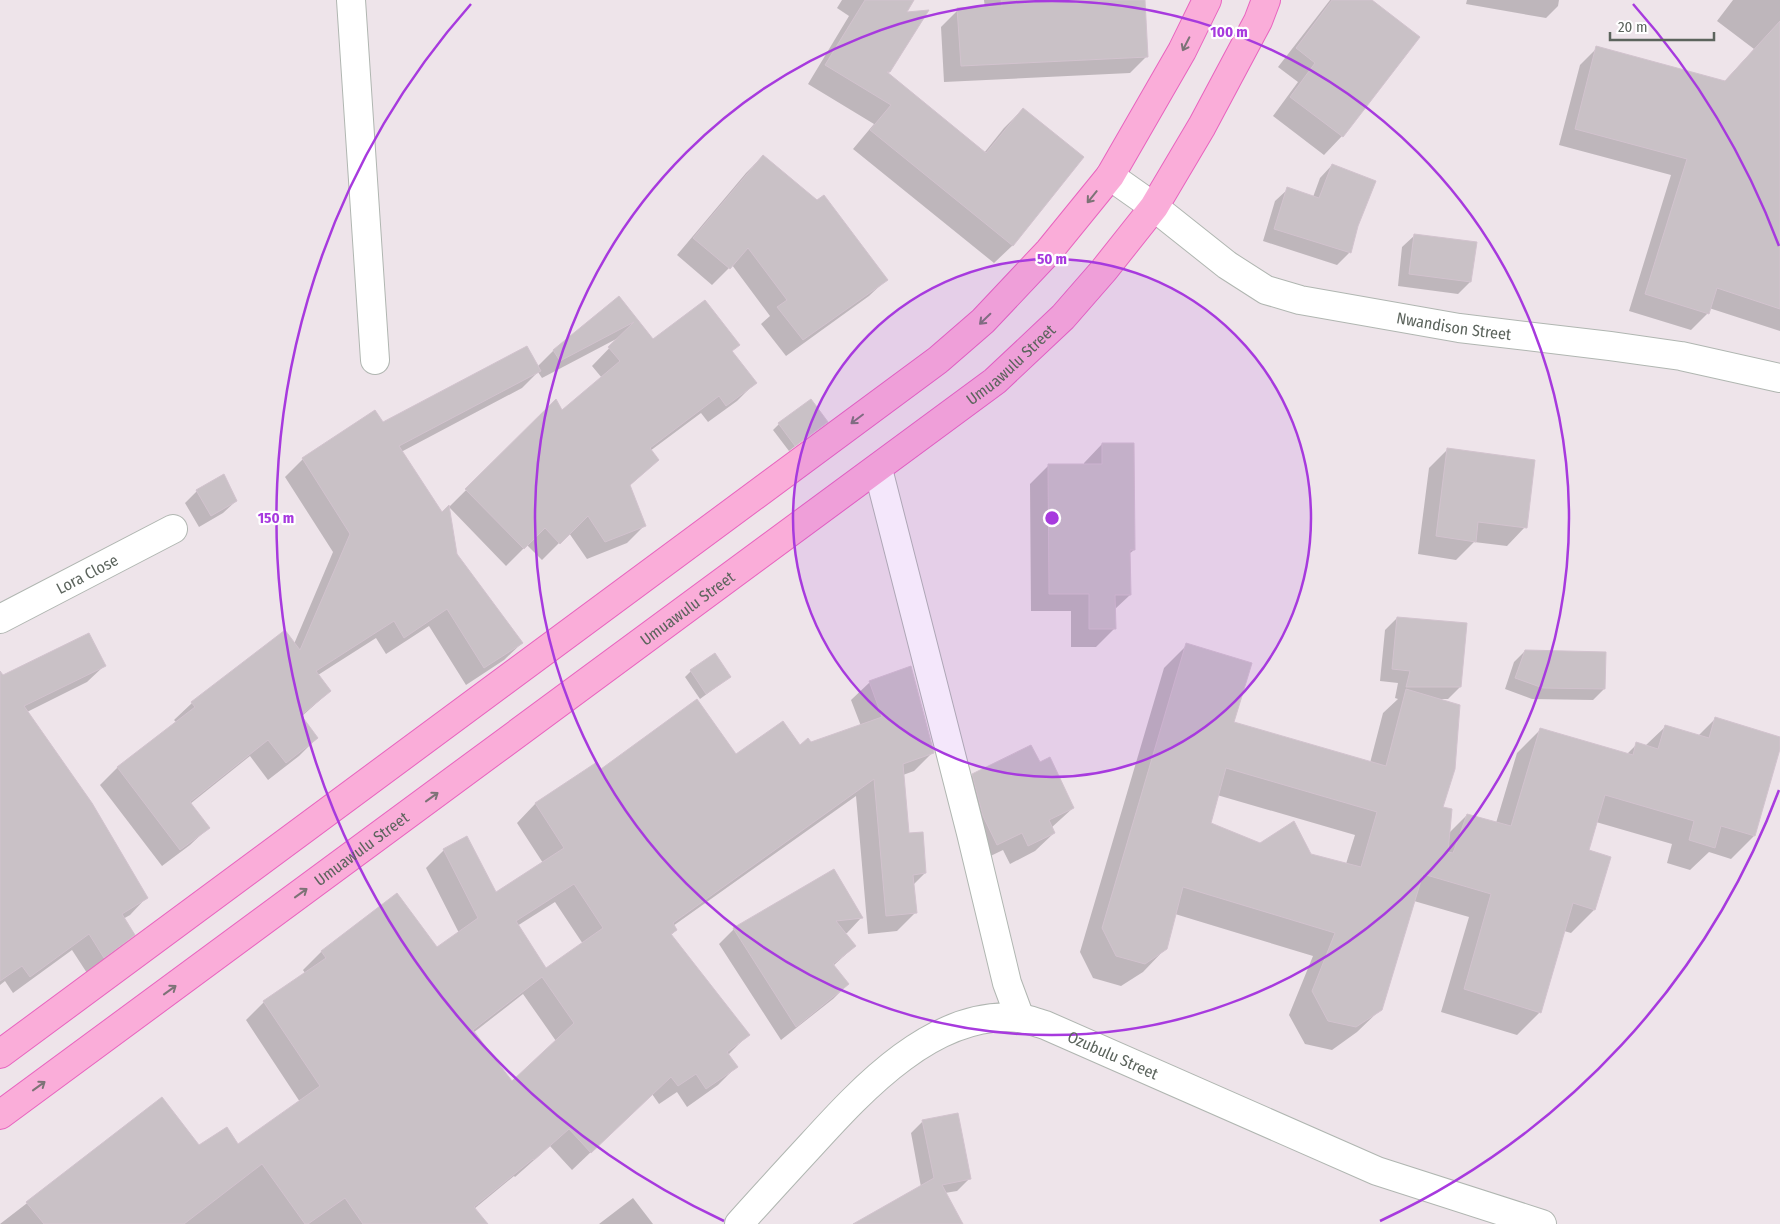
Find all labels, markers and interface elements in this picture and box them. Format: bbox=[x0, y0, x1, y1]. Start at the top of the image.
scale bar bbox=[1610, 10, 1714, 42]
text: 20 m bbox=[1618, 18, 1648, 36]
text: 100 m bbox=[1210, 23, 1248, 41]
one-way arrow bbox=[1181, 36, 1190, 51]
one-way arrow bbox=[1087, 191, 1098, 204]
text: 50 m bbox=[1037, 250, 1067, 268]
street label: Nwandison Street bbox=[1395, 308, 1513, 344]
one-way arrow bbox=[978, 313, 991, 325]
street label: Umuawulu Street bbox=[963, 320, 1060, 409]
one-way arrow bbox=[851, 414, 864, 425]
text: 150 m bbox=[258, 509, 294, 527]
centre of rings bbox=[1043, 509, 1061, 527]
street label: Lora Close bbox=[53, 550, 121, 598]
street label: Umuawulu Street bbox=[637, 567, 739, 649]
one-way arrow bbox=[425, 792, 439, 802]
street label: Umuawulu Street bbox=[311, 807, 413, 890]
one-way arrow bbox=[294, 888, 308, 898]
one-way arrow bbox=[163, 984, 176, 995]
street label: Ozubulu Street bbox=[1065, 1027, 1162, 1084]
one-way arrow bbox=[32, 1081, 46, 1091]

